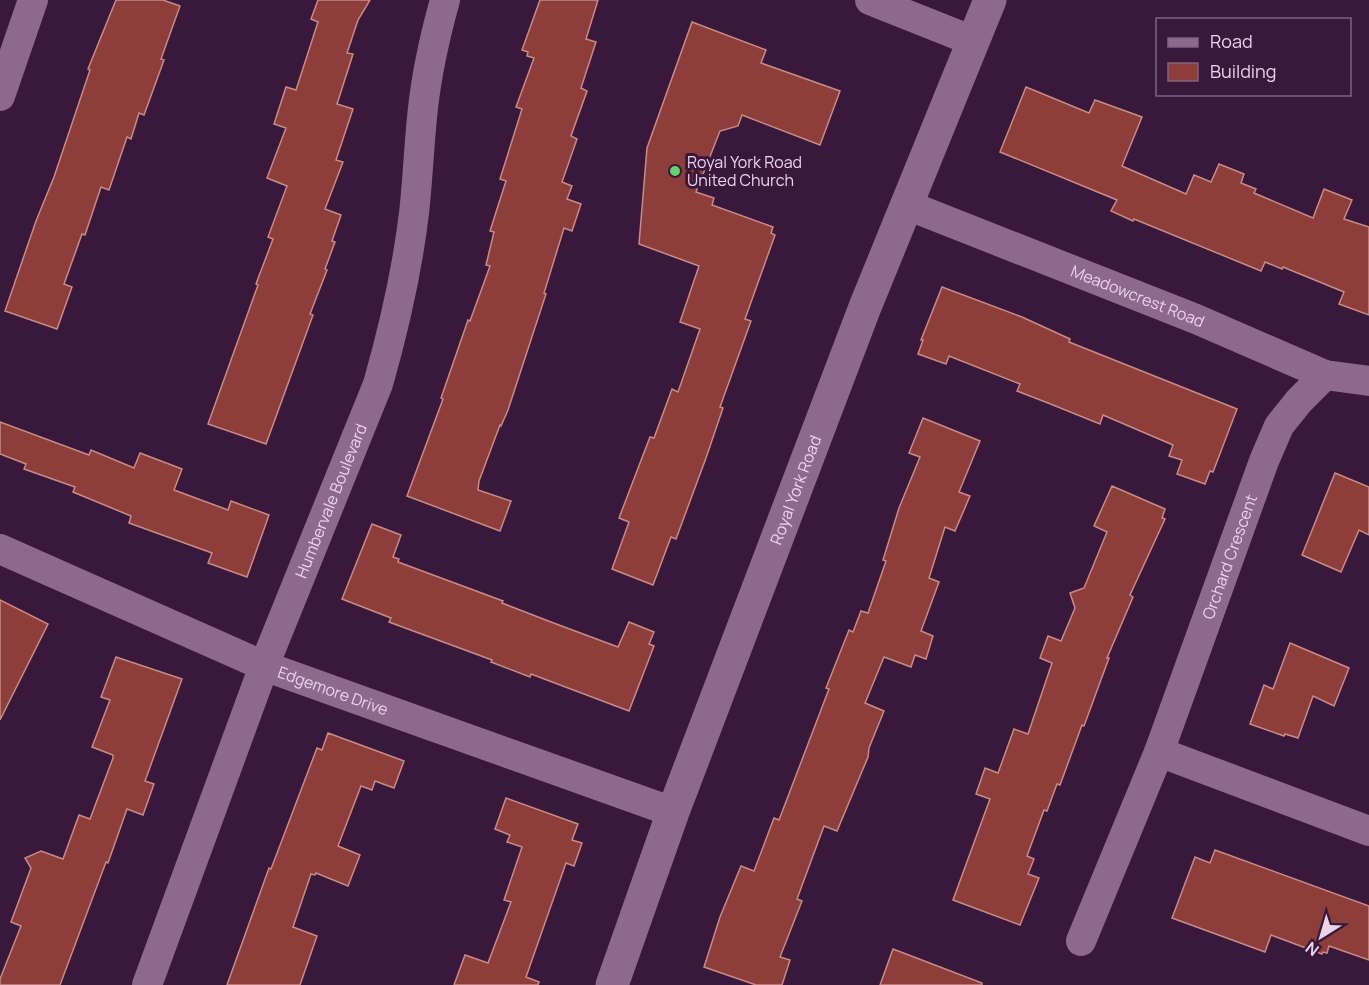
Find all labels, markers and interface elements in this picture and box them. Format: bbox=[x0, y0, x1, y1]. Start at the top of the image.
legend bbox=[1156, 18, 1351, 96]
text: Road bbox=[1210, 29, 1253, 53]
text: Building bbox=[1210, 59, 1276, 83]
place label: Royal York Road United Church bbox=[687, 151, 802, 191]
marker: Royal York Road United Church bbox=[668, 164, 682, 178]
street label: Meadowcrest Road bbox=[1068, 260, 1208, 332]
street label: Humbervale Boulevard bbox=[290, 420, 372, 581]
street label: Royal York Road bbox=[765, 432, 826, 548]
street label: Orchard Crescent bbox=[1197, 491, 1262, 622]
street label: Edgemore Drive bbox=[275, 661, 391, 720]
north arrow bbox=[1291, 907, 1351, 967]
text: N bbox=[1301, 937, 1323, 961]

